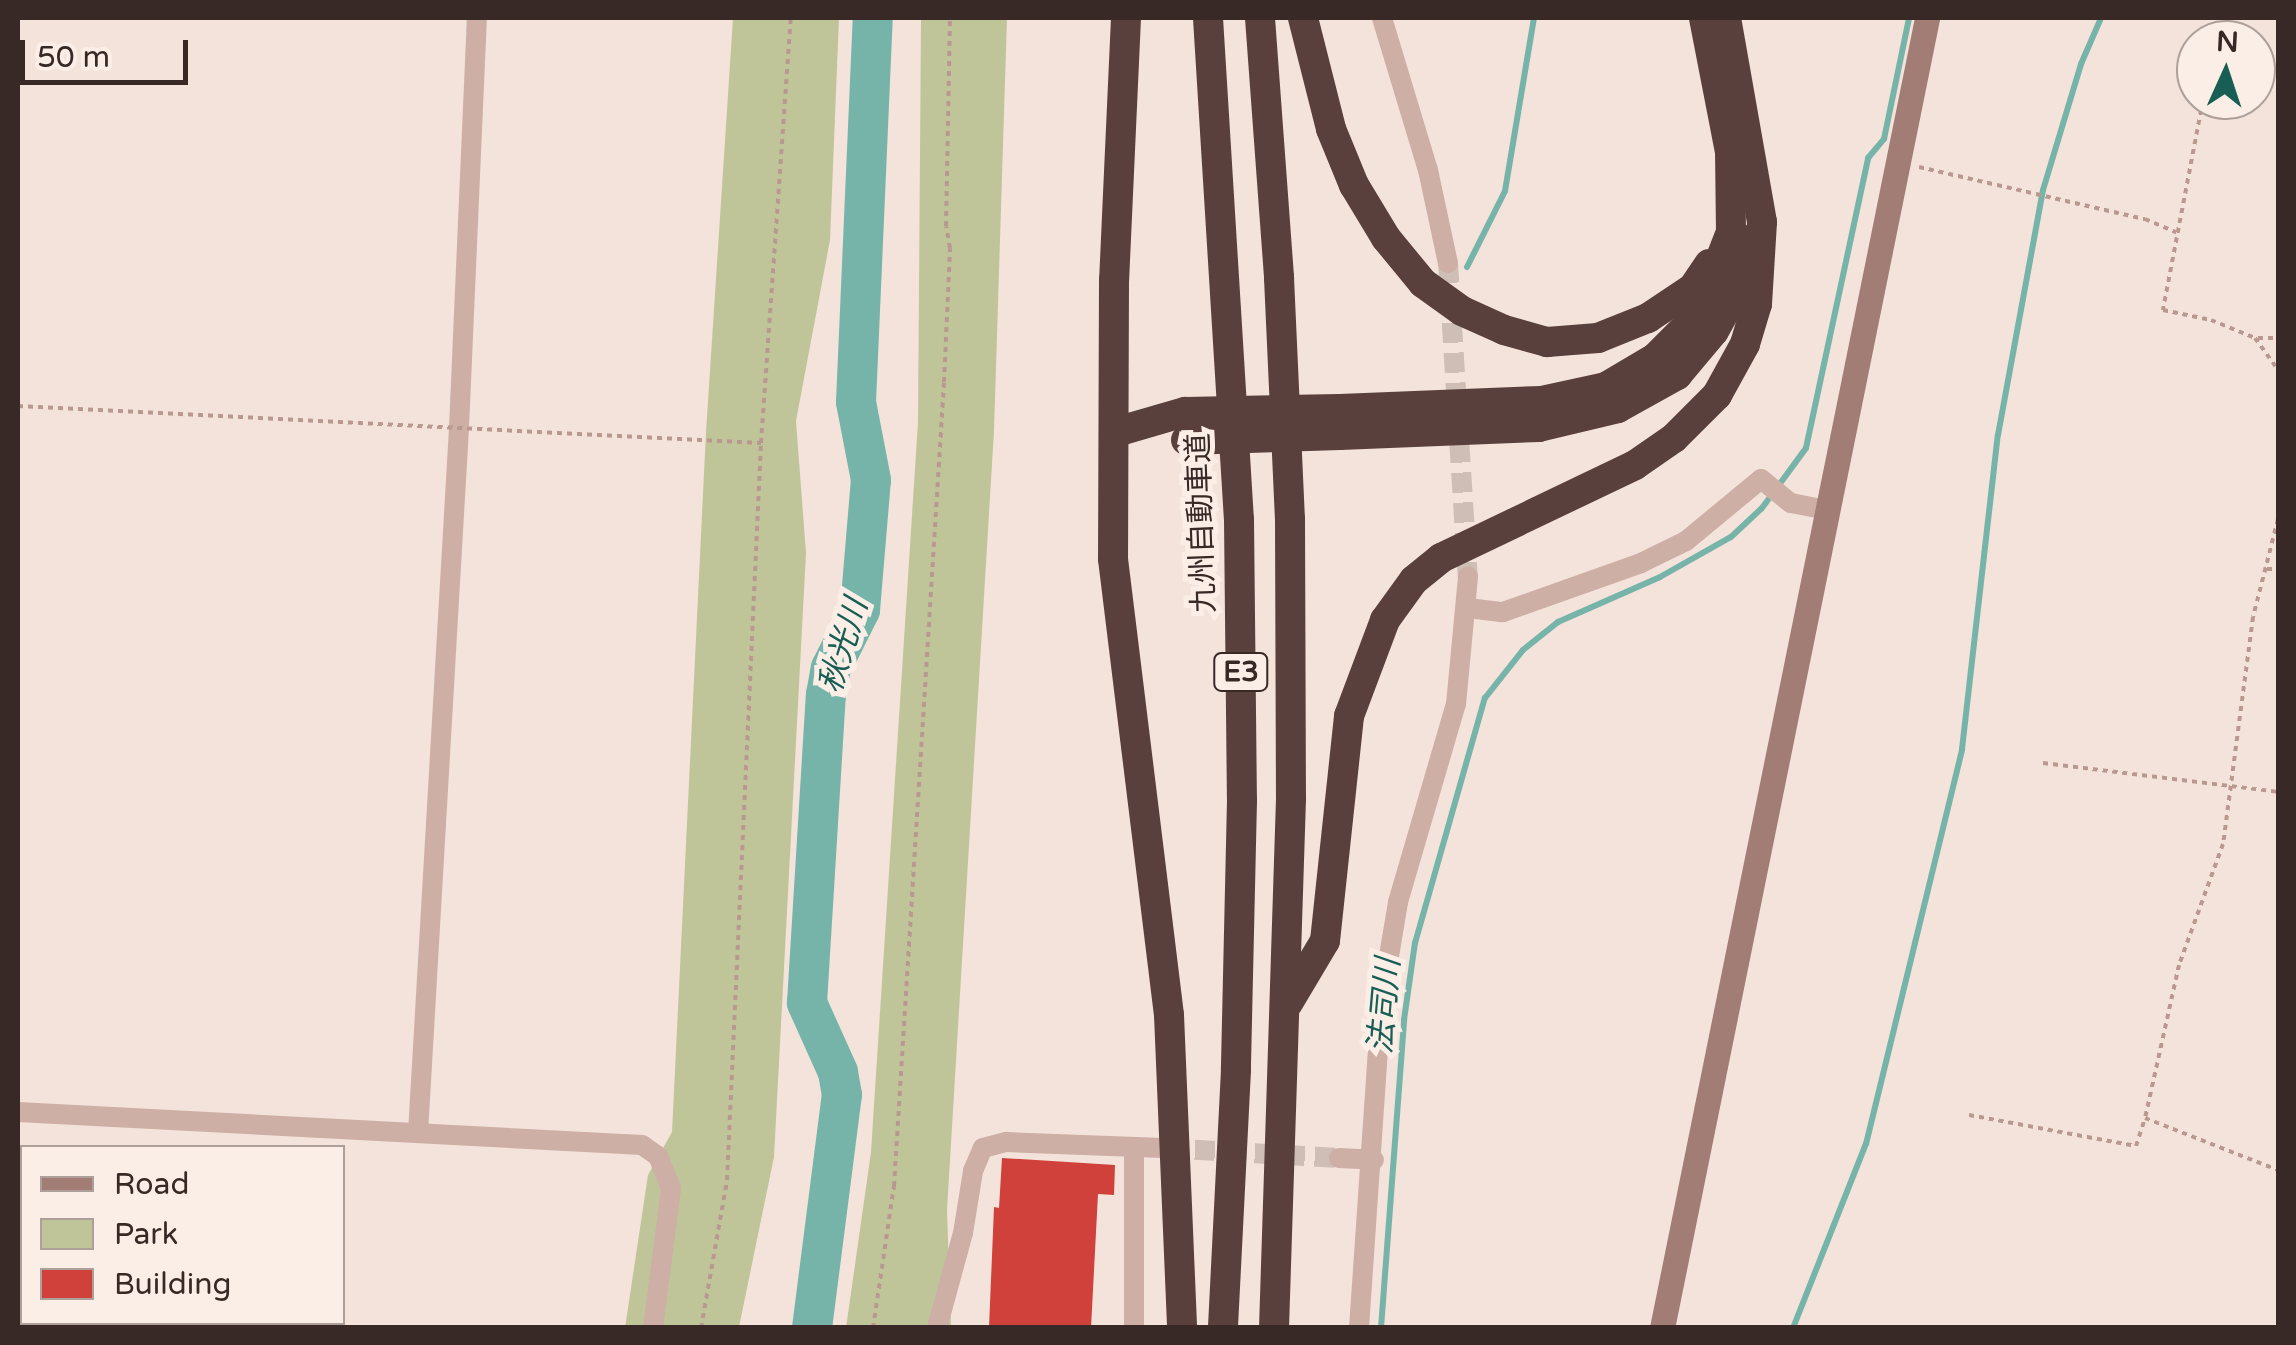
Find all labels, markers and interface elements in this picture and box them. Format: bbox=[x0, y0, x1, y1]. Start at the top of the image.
scale bar bbox=[25, 20, 192, 82]
north arrow bbox=[2176, 20, 2276, 120]
text: N bbox=[2215, 24, 2240, 60]
text: 50 m bbox=[37, 39, 110, 76]
street label: 九州自動車道 bbox=[1181, 432, 1223, 614]
water label: 秋光川 bbox=[812, 594, 876, 698]
road number: E3 bbox=[1211, 649, 1271, 695]
water label: 法司川 bbox=[1362, 957, 1408, 1055]
legend bbox=[20, 1145, 345, 1325]
text: Road bbox=[114, 1166, 189, 1203]
text: Park bbox=[114, 1216, 178, 1253]
text: Building bbox=[114, 1266, 231, 1303]

